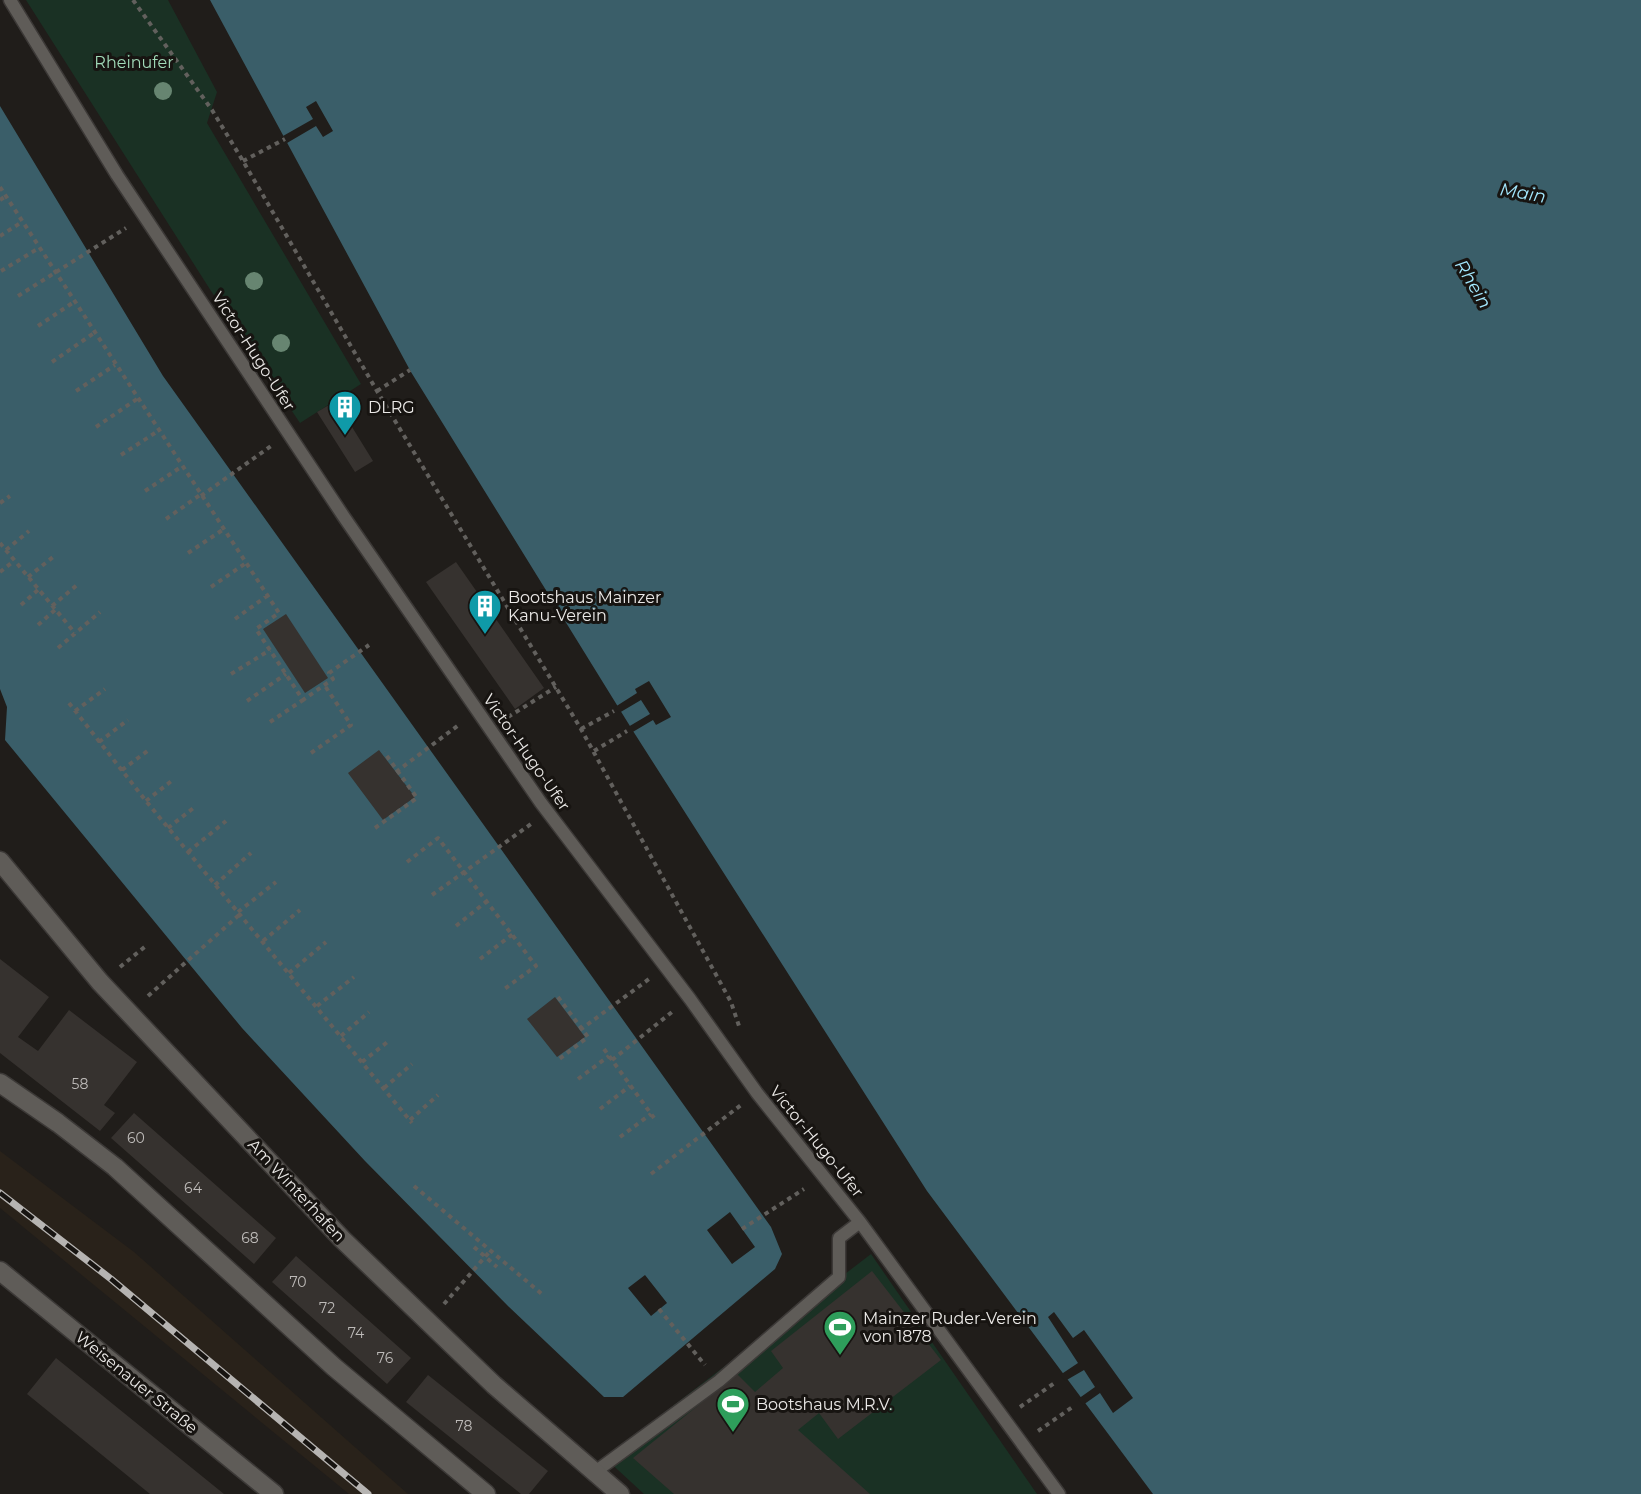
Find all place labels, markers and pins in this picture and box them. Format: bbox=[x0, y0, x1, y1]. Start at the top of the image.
building icon: DLRG bbox=[327, 389, 363, 436]
place label: DLRG bbox=[368, 398, 415, 417]
building icon: Bootshaus Mainzer Kanu-Verein bbox=[467, 588, 503, 635]
place label: Bootshaus Mainzer Kanu-Verein bbox=[508, 588, 661, 625]
sports icon: Mainzer Ruder-Verein von 1878 bbox=[822, 1309, 858, 1356]
place label: Mainzer Ruder-Verein von 1878 bbox=[863, 1309, 1037, 1346]
sports icon: Bootshaus M.R.V. bbox=[715, 1386, 751, 1433]
place label: Bootshaus M.R.V. bbox=[756, 1395, 892, 1414]

